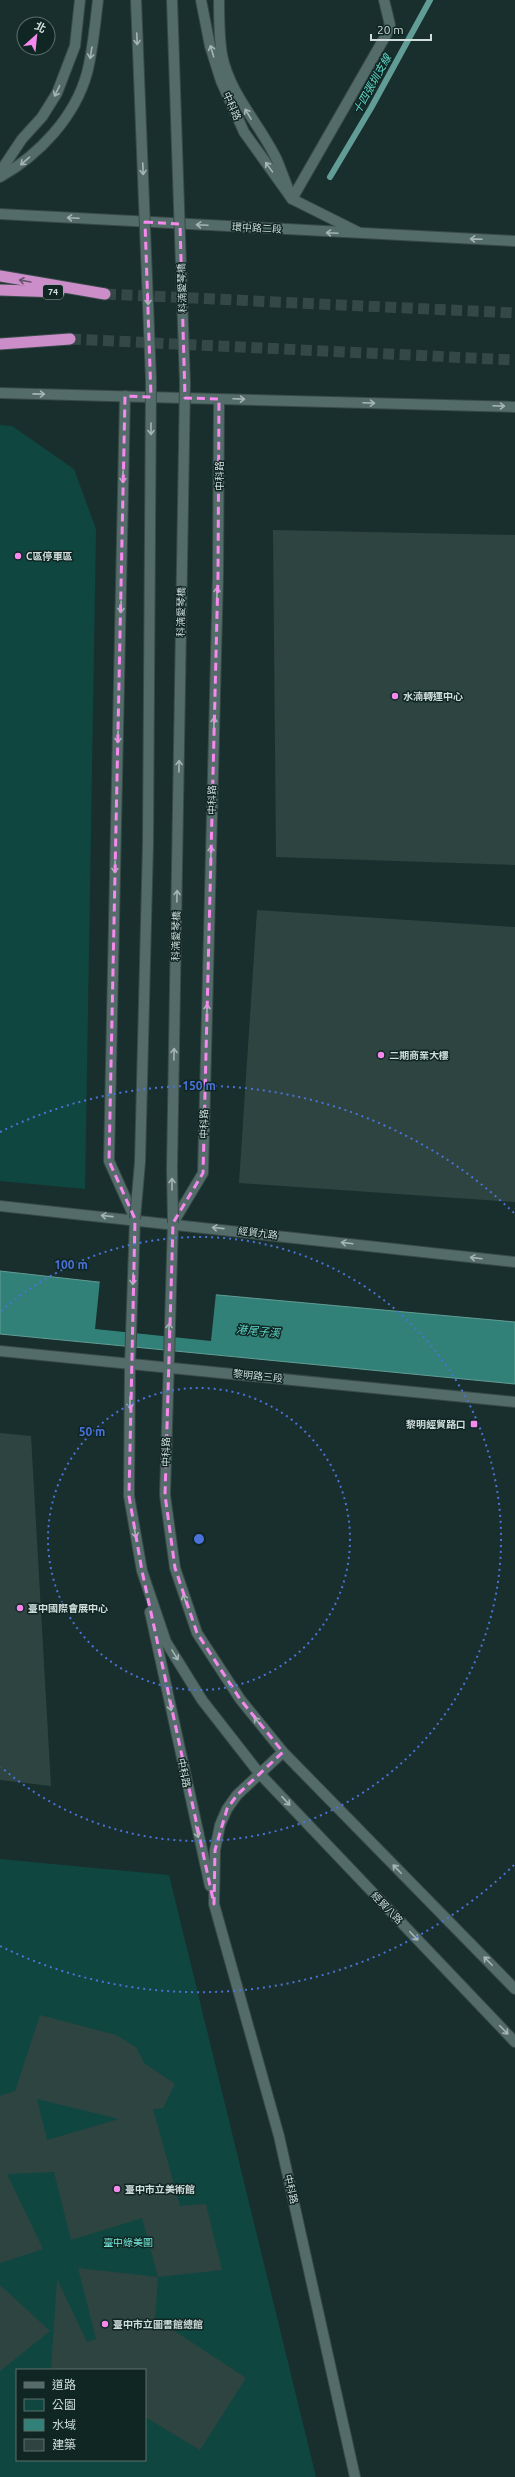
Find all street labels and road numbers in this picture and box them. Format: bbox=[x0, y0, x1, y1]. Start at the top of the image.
street label: 中科路 bbox=[221, 90, 243, 122]
street label: 環中路二段 bbox=[232, 221, 282, 235]
street label: 科湳愛琴橋 bbox=[176, 263, 188, 313]
road number: 74 bbox=[43, 285, 63, 299]
street label: 中科路 bbox=[214, 461, 225, 491]
street label: 科湳愛琴橋 bbox=[175, 587, 187, 637]
street label: 中科路 bbox=[206, 785, 218, 815]
street label: 科湳愛琴橋 bbox=[170, 911, 182, 961]
street label: 中科路 bbox=[198, 1109, 210, 1139]
street label: 經貿九路 bbox=[237, 1225, 279, 1241]
street label: 黎明路三段 bbox=[233, 1368, 283, 1384]
street label: 中科路 bbox=[160, 1437, 172, 1467]
street label: 中科路 bbox=[176, 1757, 192, 1789]
street label: 經貿八路 bbox=[369, 1890, 405, 1926]
street label: 中科路 bbox=[282, 2173, 300, 2205]

